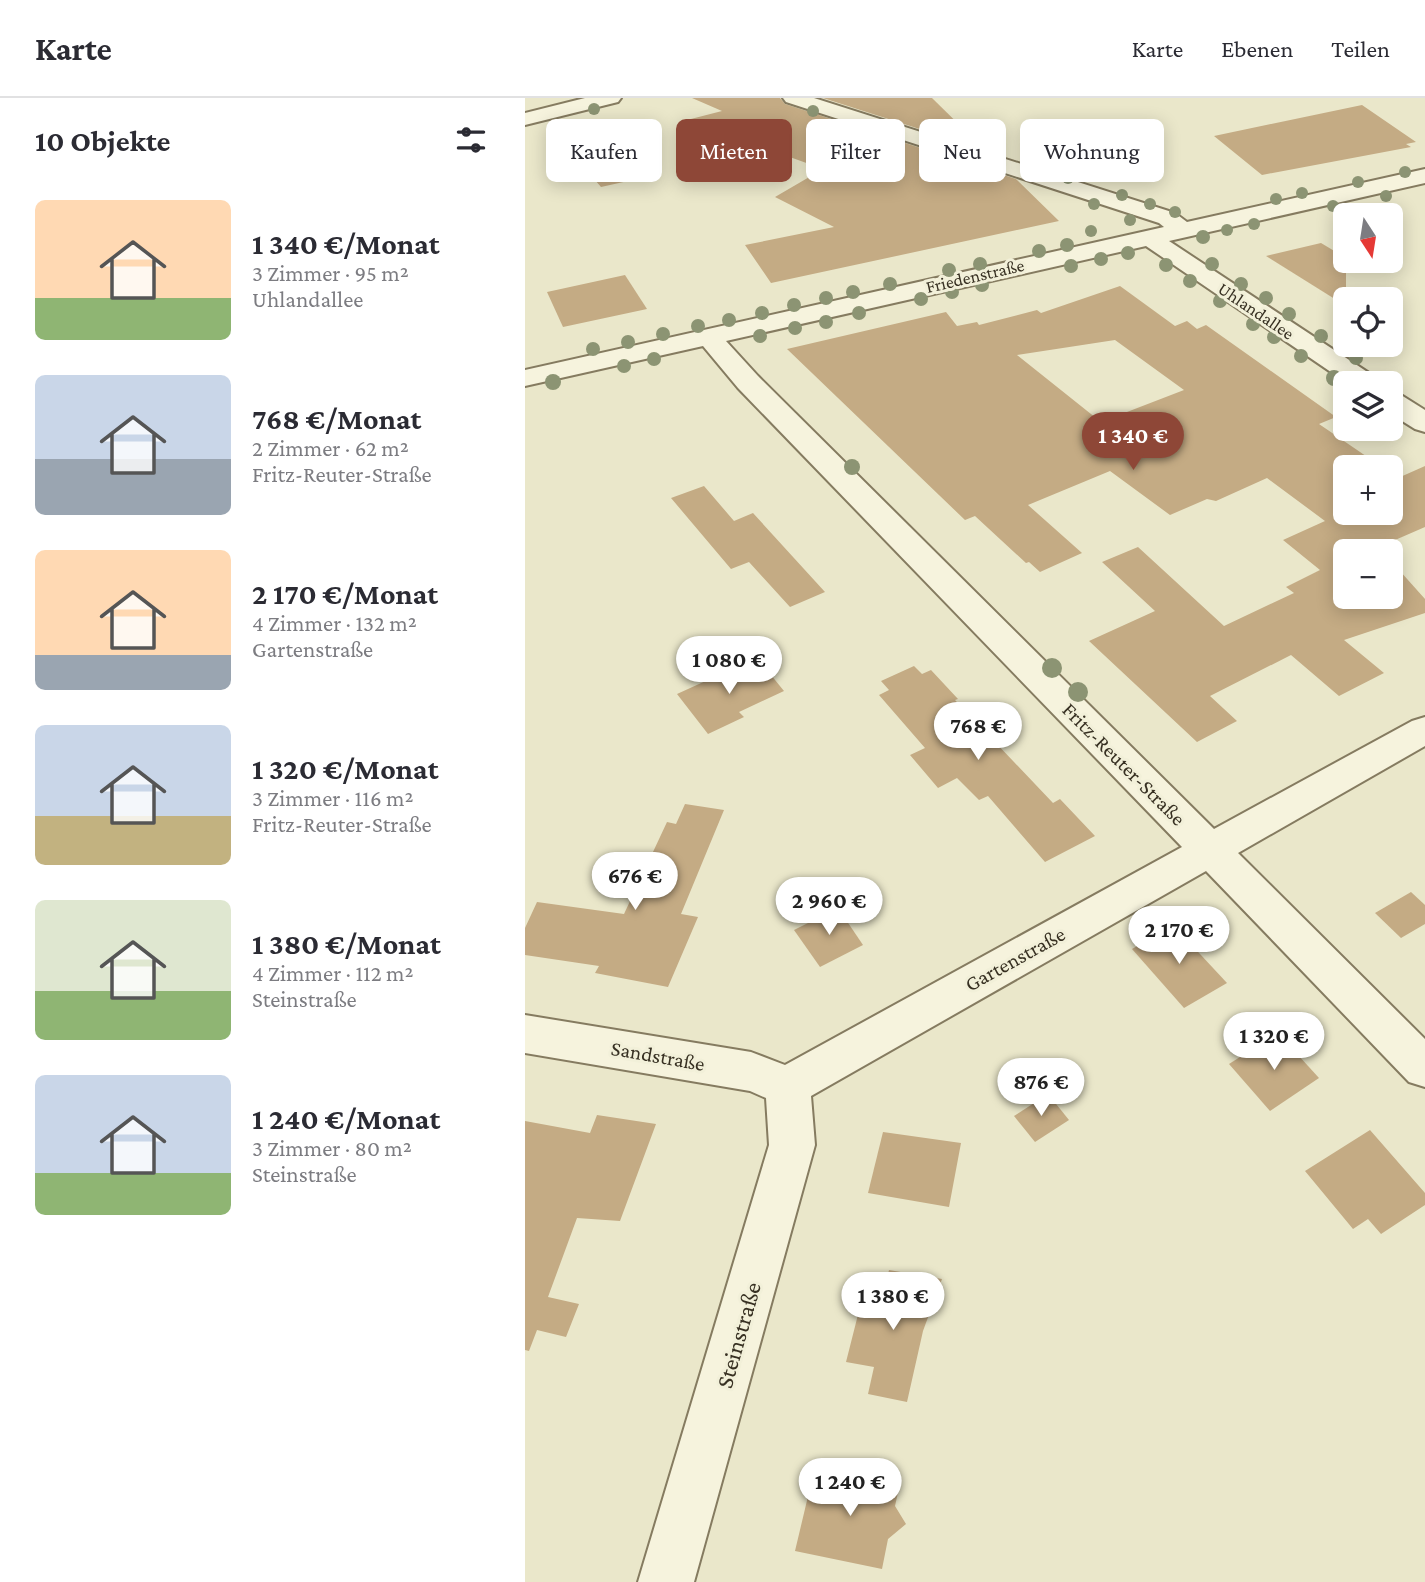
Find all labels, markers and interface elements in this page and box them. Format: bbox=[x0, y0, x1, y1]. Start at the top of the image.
text: Karte bbox=[35, 30, 112, 67]
text: Karte bbox=[1132, 35, 1183, 62]
text: Ebenen bbox=[1221, 35, 1293, 62]
text: Teilen bbox=[1331, 35, 1390, 62]
chip: Kaufen bbox=[546, 119, 662, 182]
chip: Mieten bbox=[676, 119, 792, 182]
chip: Filter bbox=[806, 119, 905, 182]
chip: Neu bbox=[919, 119, 1006, 182]
chip: Wohnung bbox=[1020, 119, 1164, 182]
icon: filters bbox=[452, 121, 490, 159]
text: 10 Objekte bbox=[35, 124, 170, 157]
north arrow bbox=[1333, 203, 1403, 273]
map controls bbox=[1333, 203, 1403, 609]
text: 1 340 €/Monat bbox=[252, 227, 440, 260]
icon: home bbox=[91, 228, 175, 312]
street label: Friedenstraße bbox=[924, 255, 1026, 297]
text: 3 Zimmer · 95 m² bbox=[252, 260, 409, 286]
street label: Uhlandallee bbox=[1214, 278, 1298, 344]
text: Uhlandallee bbox=[252, 286, 363, 312]
button: locate bbox=[1333, 287, 1403, 357]
button: layers bbox=[1333, 371, 1403, 441]
text: 768 €/Monat bbox=[252, 402, 421, 435]
icon: home bbox=[91, 403, 175, 487]
pin: 1 340 € bbox=[1068, 412, 1198, 472]
text: 1 340 € bbox=[1098, 422, 1168, 448]
text: 2 Zimmer · 62 m² bbox=[252, 435, 409, 461]
button: + bbox=[1333, 455, 1403, 525]
text: Fritz-Reuter-Straße bbox=[252, 461, 432, 487]
button: − bbox=[1333, 539, 1403, 609]
text: 2 170 €/Monat bbox=[252, 577, 438, 610]
icon: home bbox=[91, 578, 175, 662]
text: 4 Zimmer · 132 m² bbox=[252, 610, 417, 636]
text: Gartenstraße bbox=[252, 636, 373, 662]
pin: 1 080 € bbox=[664, 636, 794, 696]
text: 1 080 € bbox=[692, 646, 766, 672]
street label: Fritz-Reuter-Straße bbox=[1058, 698, 1190, 830]
pin: 768 € bbox=[929, 702, 1027, 762]
text: 768 € bbox=[950, 712, 1006, 738]
text: 1 320 €/Monat bbox=[252, 752, 438, 785]
icon: home bbox=[91, 753, 175, 837]
text: 3 Zimmer · 116 m² bbox=[252, 785, 413, 811]
text: Fritz-Reuter-Straße bbox=[252, 811, 432, 837]
pin: 676 € bbox=[586, 852, 684, 912]
text: 676 € bbox=[608, 862, 662, 888]
pin: 2 960 € bbox=[764, 878, 894, 937]
text: 2 960 € bbox=[792, 887, 866, 913]
pin: 2 170 € bbox=[1114, 906, 1244, 966]
text: 2 170 € bbox=[1144, 916, 1214, 942]
street label: Gartenstraße bbox=[961, 922, 1069, 996]
text: 1 380 €/Monat bbox=[252, 927, 441, 960]
icon: home bbox=[91, 928, 175, 1012]
text: 4 Zimmer · 112 m² bbox=[252, 960, 413, 986]
text: Steinstraße bbox=[252, 986, 357, 1012]
pin: 1 320 € bbox=[1209, 1012, 1339, 1072]
text: 1 320 € bbox=[1239, 1022, 1309, 1048]
street label: Sandstraße bbox=[609, 1036, 707, 1076]
pin: 876 € bbox=[992, 1058, 1090, 1118]
text: 876 € bbox=[1013, 1068, 1069, 1094]
text: 1 240 €/Monat bbox=[252, 1102, 440, 1135]
icon: home bbox=[91, 1103, 175, 1187]
text: 3 Zimmer · 80 m² bbox=[252, 1135, 412, 1161]
text: Steinstraße bbox=[252, 1161, 357, 1187]
pin: 1 380 € bbox=[828, 1272, 958, 1332]
street label: Steinstraße bbox=[710, 1279, 766, 1391]
text: 1 380 € bbox=[857, 1282, 929, 1308]
pin: 1 240 € bbox=[785, 1458, 915, 1518]
text: 1 240 € bbox=[815, 1468, 885, 1494]

